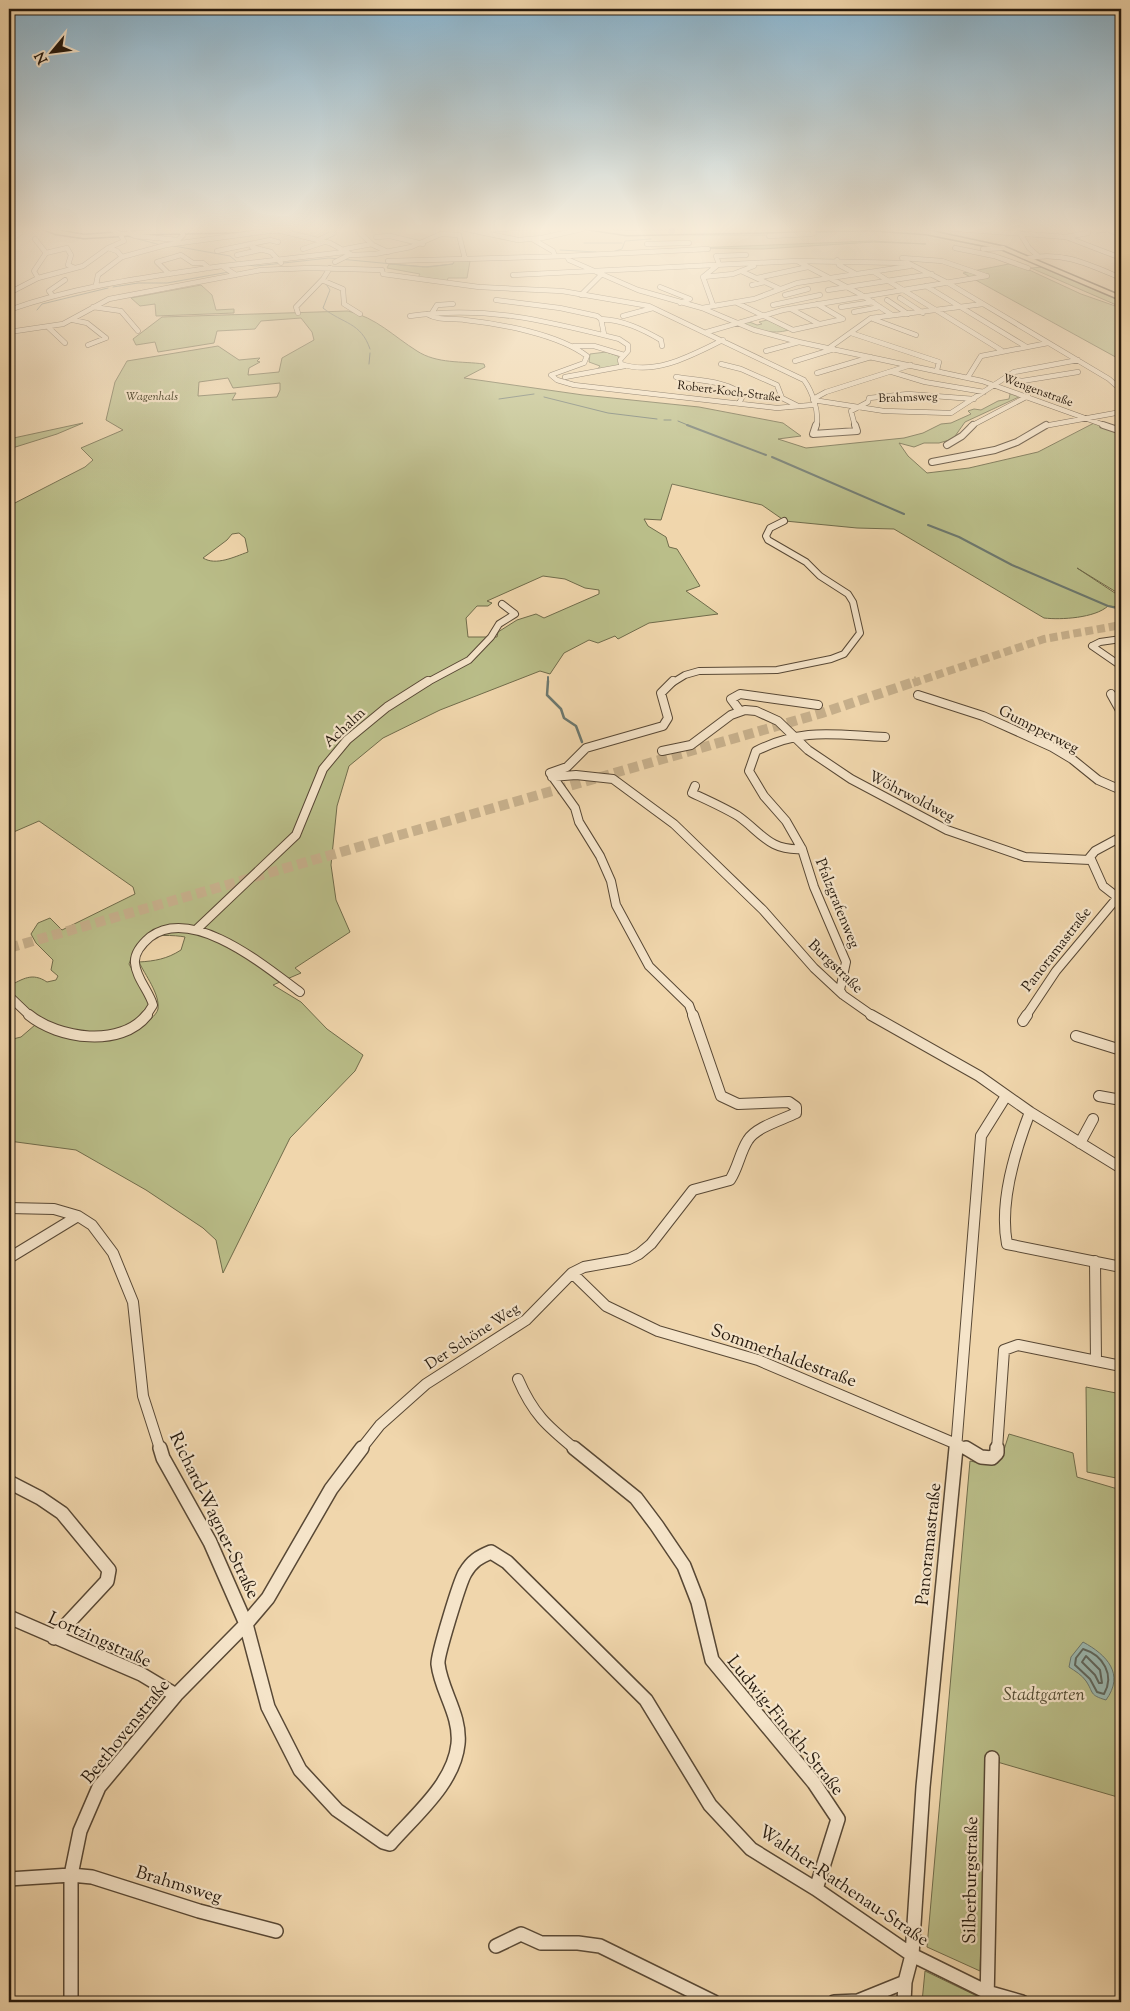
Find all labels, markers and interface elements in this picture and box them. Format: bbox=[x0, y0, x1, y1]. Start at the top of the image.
north arrow bbox=[28, 28, 78, 78]
text: N bbox=[31, 48, 54, 67]
street label: Wengenstraße bbox=[1000, 370, 1076, 412]
street label: Robert-Koch-Straße bbox=[676, 377, 782, 407]
park label: Wagenhals bbox=[126, 388, 178, 406]
street label: Brahmsweg bbox=[878, 388, 938, 408]
street label: Gumpperweg bbox=[995, 701, 1082, 760]
street label: Achalm bbox=[319, 703, 371, 753]
street label: Wöhrwoldweg bbox=[865, 767, 958, 828]
street label: Pfalzgrafenweg bbox=[809, 855, 864, 952]
street label: Panoramastraße bbox=[1017, 903, 1097, 997]
street label: Burgstraße bbox=[803, 935, 867, 999]
street label: Der Schöne Weg bbox=[422, 1299, 524, 1376]
street label: Sommerhaldestraße bbox=[707, 1318, 860, 1395]
street label: Richard-Wagner-Straße bbox=[161, 1428, 265, 1604]
street label: Panoramastraße bbox=[911, 1482, 949, 1607]
street label: Lortzingstraße bbox=[43, 1606, 155, 1675]
street label: Ludwig-Finckh-Straße bbox=[720, 1650, 849, 1802]
street label: Beethovenstraße bbox=[76, 1674, 177, 1790]
park label: Stadtgarten bbox=[1003, 1683, 1085, 1709]
street label: Silberburgstraße bbox=[958, 1816, 986, 1944]
street label: Walther-Rathenau-Straße bbox=[752, 1820, 933, 1954]
street label: Brahmsweg bbox=[132, 1860, 225, 1911]

